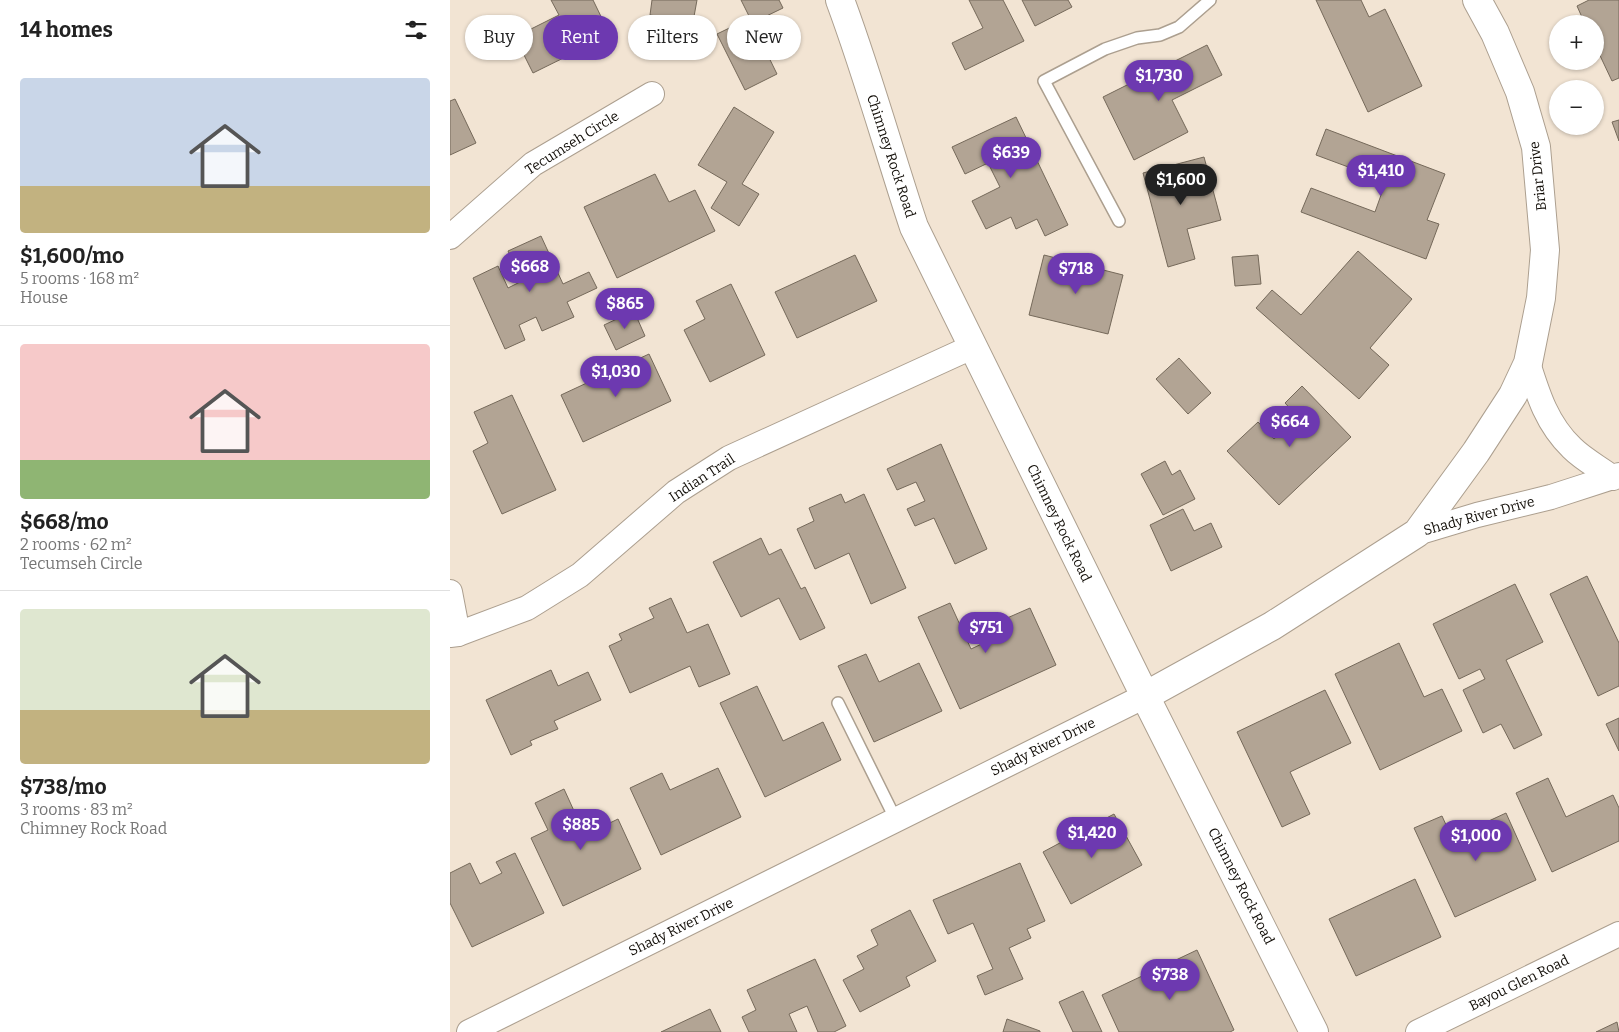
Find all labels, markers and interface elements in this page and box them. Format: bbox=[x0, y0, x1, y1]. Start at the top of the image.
chip: Buy bbox=[465, 15, 533, 60]
chip: Rent bbox=[543, 15, 618, 60]
chip: Filters bbox=[628, 15, 717, 60]
chip: New bbox=[727, 15, 801, 60]
map controls bbox=[1549, 15, 1604, 135]
button: + bbox=[1549, 15, 1604, 70]
icon: filters bbox=[402, 16, 430, 44]
text: 14 homes bbox=[20, 17, 113, 43]
pin: $1,730 bbox=[1118, 59, 1200, 102]
text: $1,730 bbox=[1135, 66, 1183, 85]
button: − bbox=[1549, 80, 1604, 135]
street label: Chimney Rock Road bbox=[863, 92, 919, 220]
street label: Tecumseh Circle bbox=[522, 107, 622, 179]
icon: home bbox=[180, 111, 270, 201]
pin: $639 bbox=[981, 136, 1041, 179]
street label: Briar Drive bbox=[1526, 140, 1550, 212]
text: $639 bbox=[992, 143, 1030, 162]
pin: $1,410 bbox=[1340, 154, 1422, 197]
text: $1,410 bbox=[1357, 161, 1405, 180]
pin: $1,600 bbox=[1140, 164, 1222, 206]
text: $1,600 bbox=[1156, 170, 1206, 189]
text: $1,600/mo bbox=[20, 243, 124, 269]
pin: $668 bbox=[500, 250, 560, 293]
pin: $718 bbox=[1046, 252, 1106, 295]
text: $668 bbox=[511, 257, 549, 276]
text: $718 bbox=[1059, 259, 1093, 278]
text: 5 rooms · 168 m² bbox=[20, 269, 139, 288]
text: House bbox=[20, 288, 68, 307]
pin: $865 bbox=[595, 288, 655, 330]
text: $865 bbox=[606, 294, 644, 313]
pin: $1,030 bbox=[575, 356, 657, 398]
text: $1,030 bbox=[591, 362, 641, 381]
icon: home bbox=[180, 376, 270, 466]
pin: $664 bbox=[1260, 406, 1320, 448]
text: $664 bbox=[1271, 412, 1309, 431]
street label: Indian Trail bbox=[666, 450, 738, 506]
street label: Chimney Rock Road bbox=[1023, 461, 1095, 585]
street label: Shady River Drive bbox=[1422, 493, 1536, 539]
text: $668/mo bbox=[20, 509, 109, 535]
text: 2 rooms · 62 m² bbox=[20, 535, 132, 554]
text: Tecumseh Circle bbox=[20, 554, 143, 573]
pin: $751 bbox=[956, 612, 1016, 654]
text: $751 bbox=[969, 618, 1003, 637]
icon: home bbox=[180, 641, 270, 731]
street label: Shady River Drive bbox=[988, 714, 1098, 780]
text: $738/mo bbox=[20, 774, 107, 800]
text: 3 rooms · 83 m² bbox=[20, 800, 133, 819]
pin: $885 bbox=[551, 808, 611, 851]
text: $885 bbox=[562, 815, 600, 834]
pin: $1,420 bbox=[1051, 816, 1133, 859]
text: Chimney Rock Road bbox=[20, 819, 167, 838]
pin: $1,000 bbox=[1435, 820, 1517, 862]
text: $1,420 bbox=[1067, 823, 1117, 842]
street label: Chimney Rock Road bbox=[1204, 825, 1278, 947]
text: $1,000 bbox=[1451, 826, 1501, 845]
street label: Shady River Drive bbox=[626, 894, 736, 960]
street label: Bayou Glen Road bbox=[1466, 951, 1572, 1015]
pin: $738 bbox=[1140, 958, 1200, 1001]
text: $738 bbox=[1152, 965, 1188, 984]

